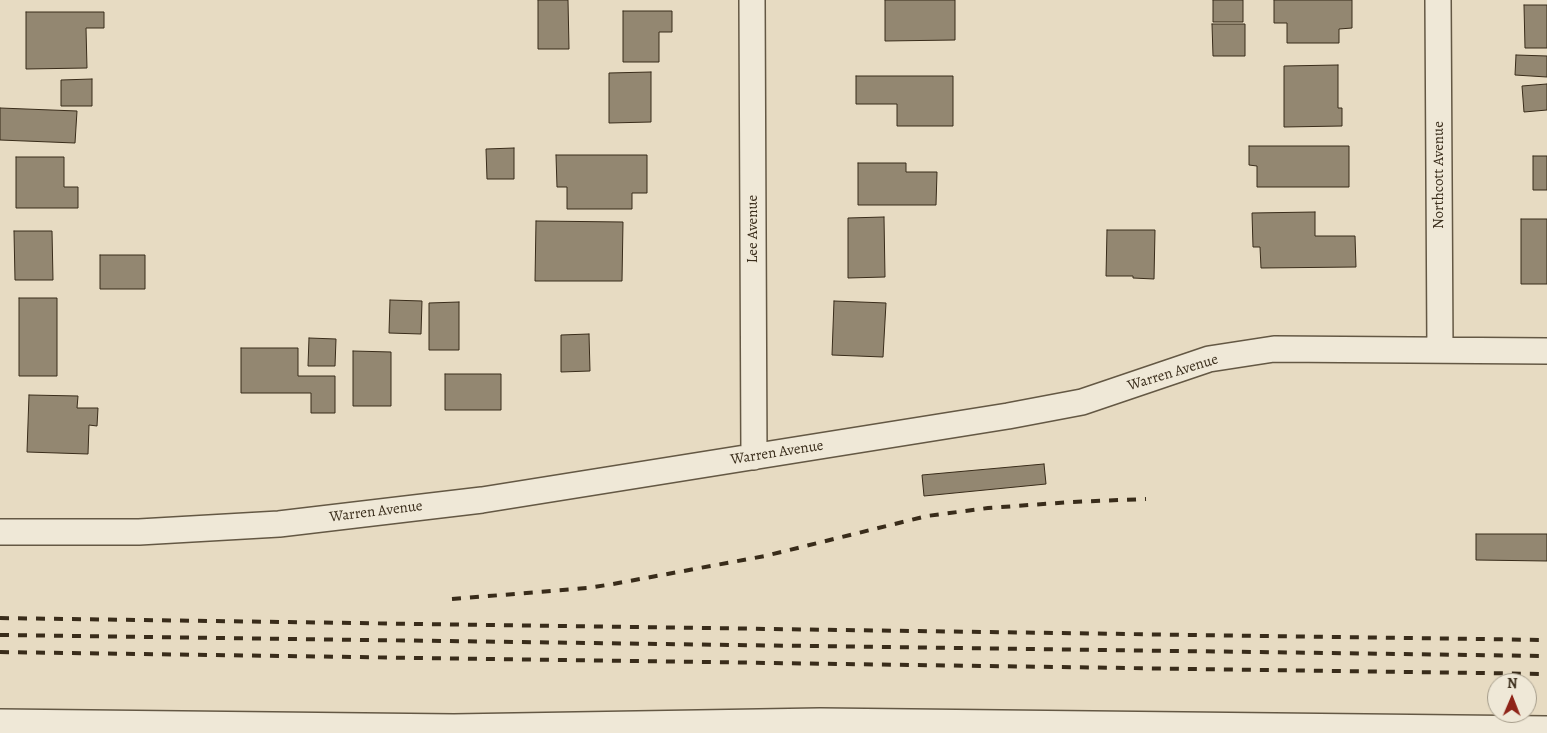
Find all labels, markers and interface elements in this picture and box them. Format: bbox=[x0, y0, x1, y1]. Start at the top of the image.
street label: Northcott Avenue bbox=[1430, 121, 1448, 229]
street label: Lee Avenue bbox=[744, 195, 762, 263]
street label: Warren Avenue bbox=[1126, 351, 1220, 395]
street label: Warren Avenue bbox=[729, 437, 825, 469]
street label: Warren Avenue bbox=[328, 497, 424, 527]
north arrow bbox=[1487, 673, 1537, 723]
text: N bbox=[1507, 674, 1518, 693]

